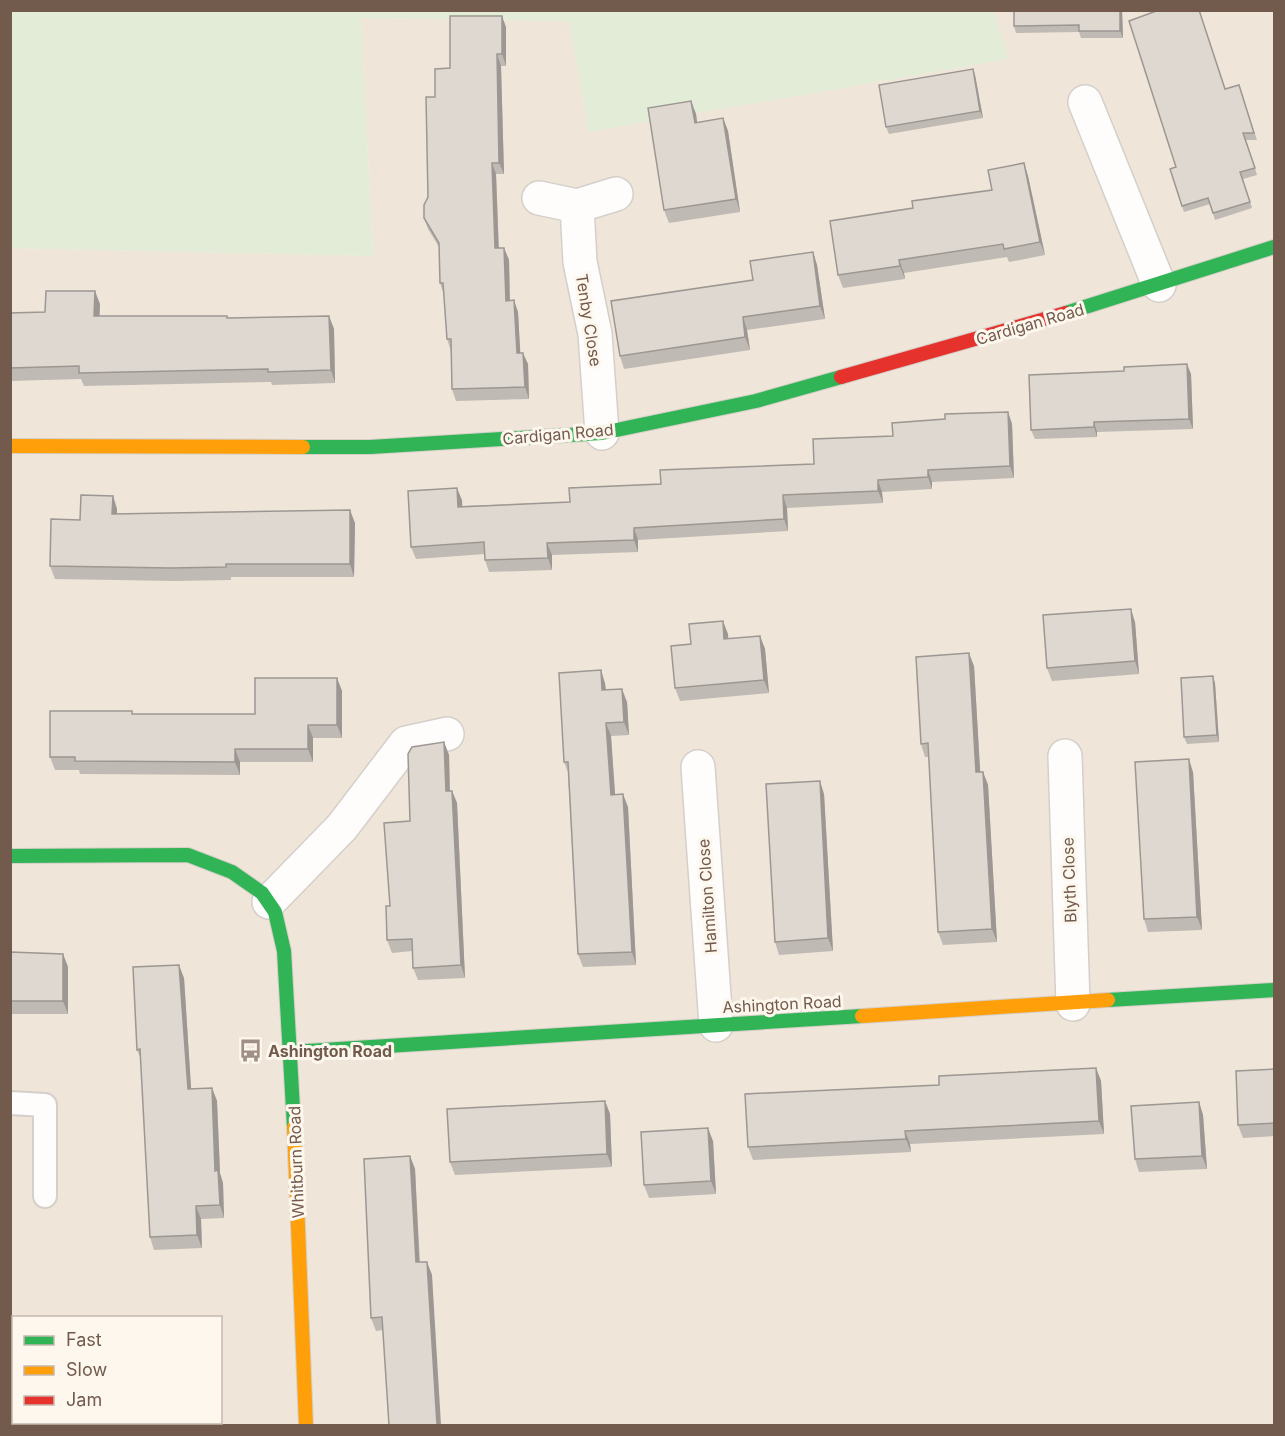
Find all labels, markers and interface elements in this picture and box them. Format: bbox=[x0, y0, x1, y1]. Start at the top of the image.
street label: Tenby Close bbox=[572, 272, 606, 368]
street label: Cardigan Road bbox=[974, 299, 1086, 349]
street label: Cardigan Road bbox=[502, 419, 614, 449]
street label: Blyth Close bbox=[1058, 837, 1080, 923]
street label: Hamilton Close bbox=[693, 838, 721, 954]
street label: Ashington Road bbox=[722, 991, 842, 1017]
bus stop icon: Ashington Road bbox=[237, 1038, 263, 1064]
place label: Ashington Road bbox=[268, 1041, 392, 1061]
street label: Whitburn Road bbox=[284, 1105, 308, 1219]
legend bbox=[12, 1316, 222, 1424]
text: Fast bbox=[66, 1329, 102, 1350]
text: Slow bbox=[66, 1359, 107, 1380]
text: Jam bbox=[66, 1389, 102, 1410]

